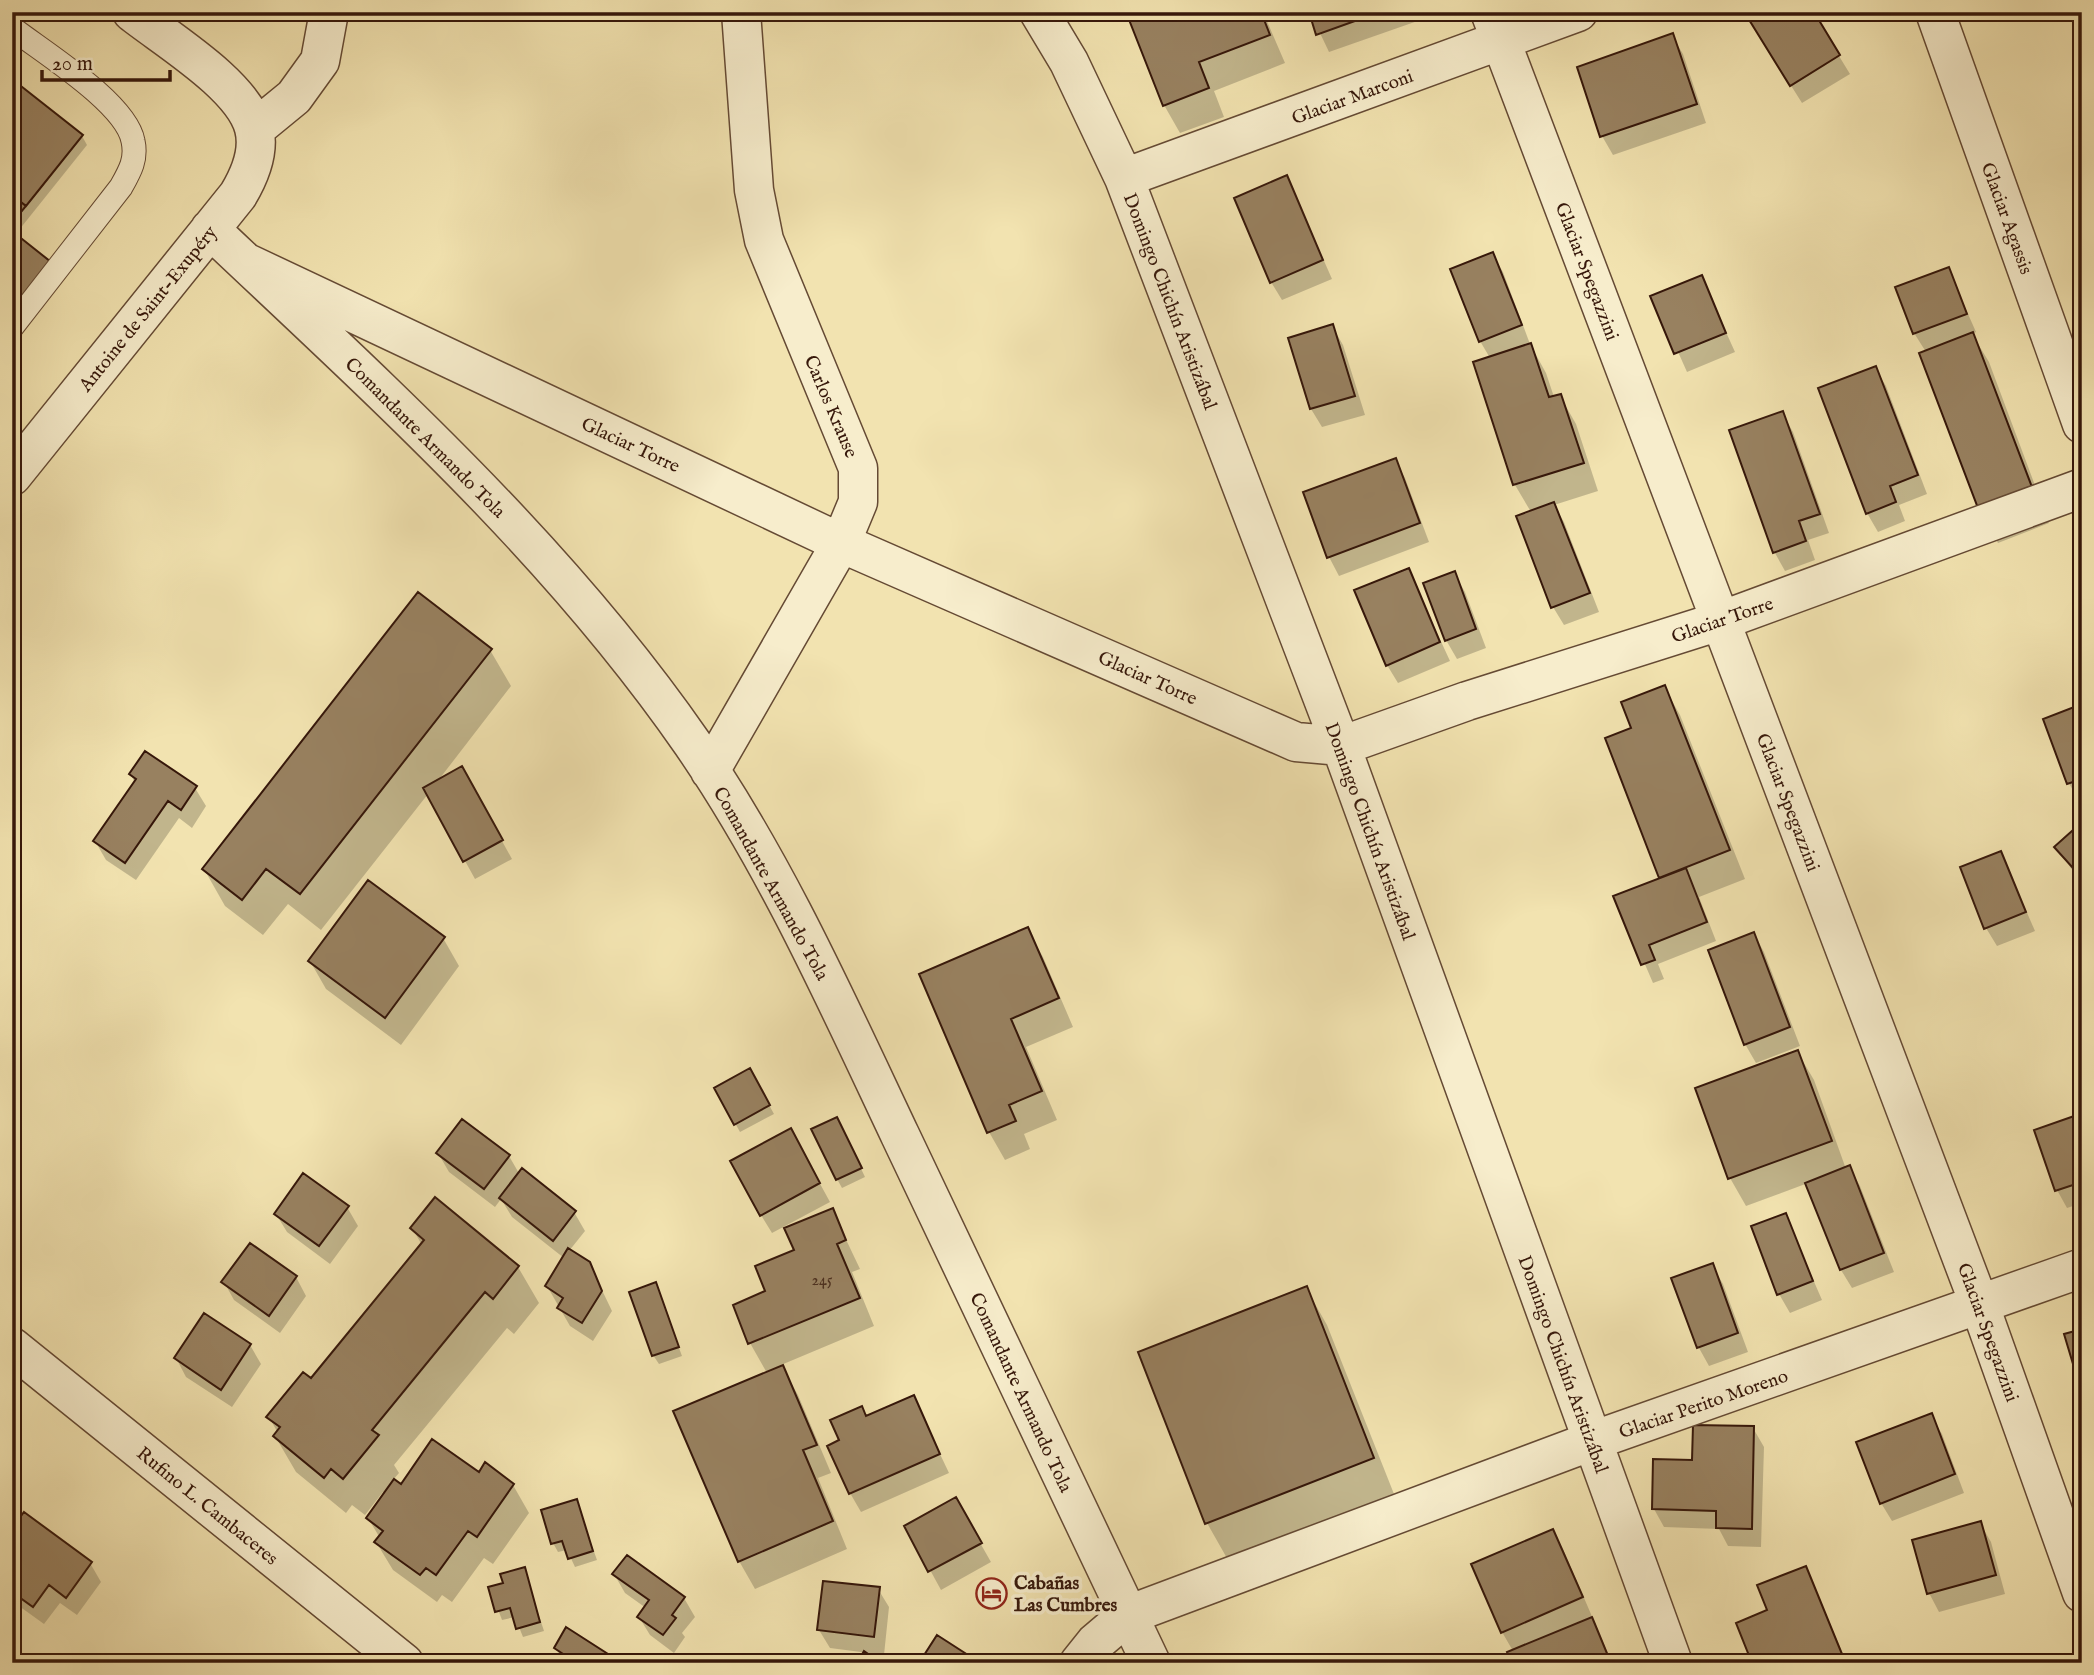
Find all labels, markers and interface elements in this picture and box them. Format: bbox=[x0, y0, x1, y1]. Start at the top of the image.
scale bar bbox=[42, 38, 170, 82]
text: 20 m bbox=[52, 51, 93, 78]
street label: Glaciar Marconi bbox=[1289, 65, 1417, 131]
street label: Glaciar Agassis bbox=[1975, 159, 2038, 278]
street label: Domingo Chichín Aristizábal bbox=[1117, 190, 1222, 414]
street label: Glaciar Spegazzini bbox=[1549, 199, 1624, 344]
street label: Antoine de Saint-Exupéry bbox=[74, 221, 223, 398]
street label: Carlos Krause bbox=[798, 352, 863, 462]
street label: Comandante Armando Tola bbox=[339, 353, 511, 524]
street label: Glaciar Torre bbox=[577, 413, 684, 479]
street label: Glaciar Torre bbox=[1669, 592, 1777, 650]
street label: Glaciar Torre bbox=[1094, 646, 1201, 711]
street label: Domingo Chichín Aristizábal bbox=[1318, 719, 1420, 945]
street label: Glaciar Spegazzini bbox=[1750, 730, 1825, 875]
street label: Comandante Armando Tola bbox=[707, 783, 834, 986]
street label: Domingo Chichín Aristizábal bbox=[1511, 1252, 1613, 1478]
street label: Glaciar Spegazzini bbox=[1951, 1260, 2023, 1406]
house number: 245 bbox=[811, 1271, 833, 1291]
street label: Comandante Armando Tola bbox=[963, 1289, 1077, 1497]
street label: Glaciar Perito Moreno bbox=[1616, 1365, 1791, 1445]
street label: Rufino L. Cambaceres bbox=[131, 1442, 283, 1571]
place label: Cabañas Las Cumbres bbox=[1014, 1572, 1117, 1618]
hotel icon: Cabañas Las Cumbres bbox=[974, 1576, 1008, 1610]

